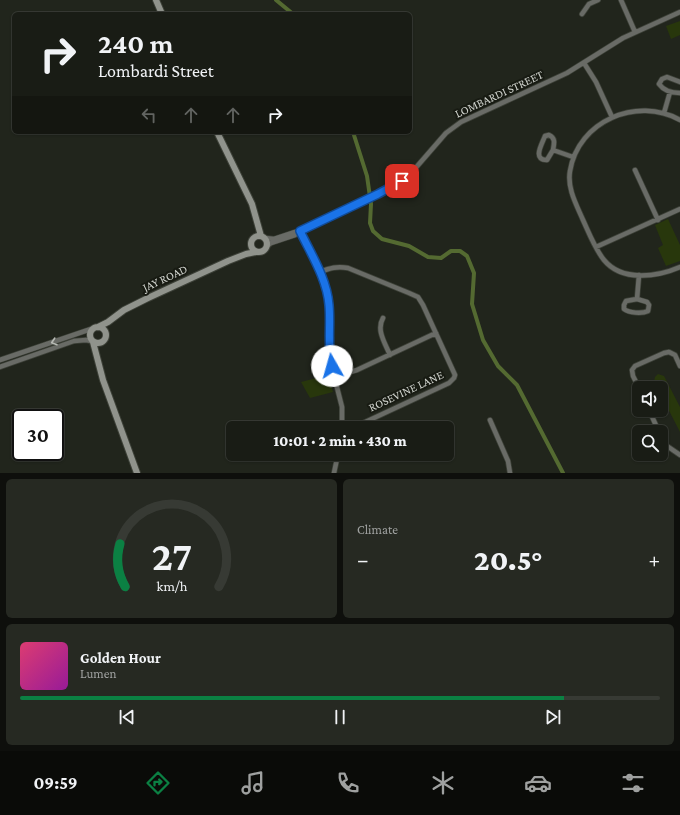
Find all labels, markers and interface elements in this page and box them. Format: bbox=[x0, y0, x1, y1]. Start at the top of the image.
icon: right bbox=[32, 28, 84, 80]
text: 240 m bbox=[98, 28, 173, 59]
text: Lombardi Street bbox=[98, 61, 214, 81]
street label: LOMBARDI STREET bbox=[453, 67, 546, 121]
icon: left bbox=[138, 104, 160, 126]
icon: ahead bbox=[180, 104, 202, 126]
icon: ahead bbox=[222, 104, 244, 126]
icon: right bbox=[264, 104, 286, 126]
pin bbox=[385, 164, 419, 198]
icon: arrive bbox=[391, 170, 413, 192]
street label: JAY ROAD bbox=[139, 262, 190, 295]
one-way arrow bbox=[51, 337, 58, 346]
position arrow bbox=[311, 345, 353, 387]
street label: ROSEVINE LANE bbox=[366, 367, 446, 414]
map controls bbox=[632, 381, 668, 461]
button: sound bbox=[632, 381, 668, 417]
speed limit sign: 30 bbox=[12, 409, 64, 461]
button: search bbox=[632, 425, 668, 461]
text: 10:01 · 2 min · 430 m bbox=[273, 433, 407, 449]
text: Climate bbox=[357, 522, 398, 537]
text: 27 bbox=[151, 532, 192, 578]
text: 20.5° bbox=[474, 543, 543, 576]
text: − bbox=[357, 547, 369, 572]
text: + bbox=[648, 547, 660, 572]
text: km/h bbox=[156, 577, 187, 593]
text: Golden Hour bbox=[80, 650, 161, 666]
text: Lumen bbox=[80, 666, 116, 681]
icon: previous bbox=[116, 706, 138, 728]
icon: pause bbox=[329, 706, 351, 728]
icon: next bbox=[542, 706, 564, 728]
icon: directions bbox=[144, 769, 172, 797]
icon: music bbox=[239, 769, 267, 797]
icon: phone bbox=[334, 769, 362, 797]
icon: climate bbox=[429, 769, 457, 797]
icon: car bbox=[524, 769, 552, 797]
icon: filters bbox=[619, 769, 647, 797]
text: 09:59 bbox=[33, 773, 78, 793]

